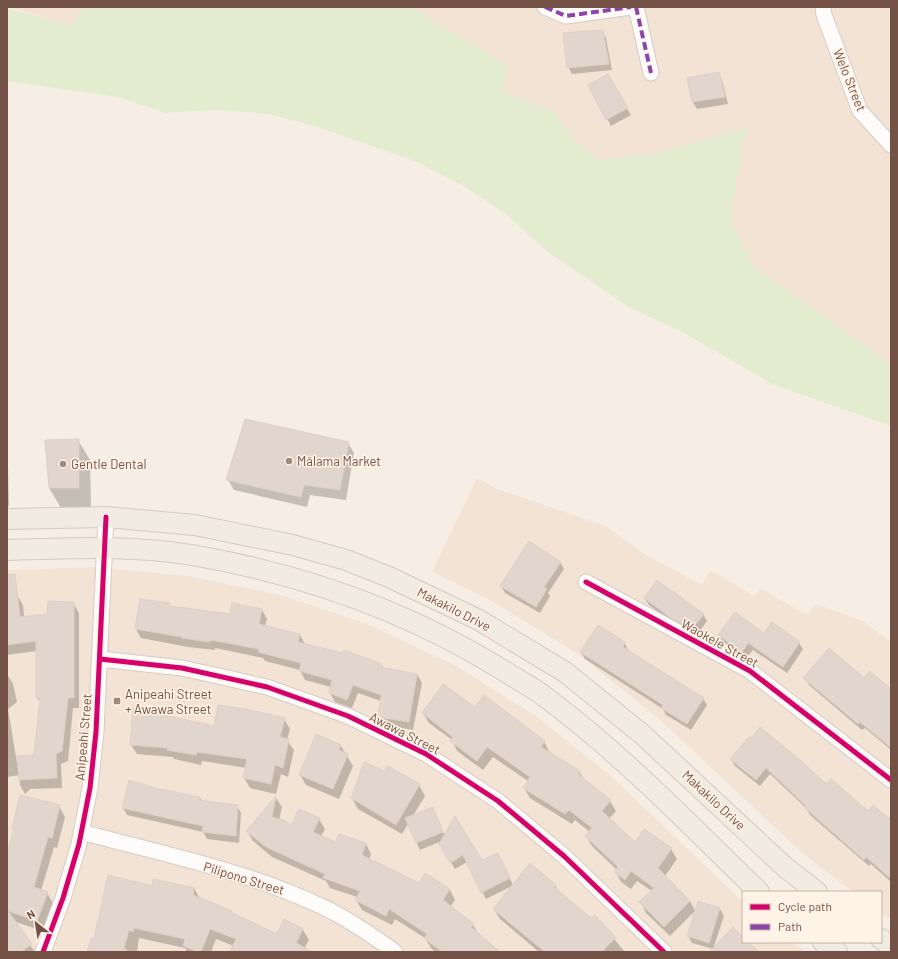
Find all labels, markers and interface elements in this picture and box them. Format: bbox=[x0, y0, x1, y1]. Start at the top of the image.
street label: Welo Street bbox=[830, 46, 870, 114]
place label: Mālama Market bbox=[297, 453, 381, 469]
place label: Gentle Dental bbox=[71, 456, 146, 472]
marker: Mālama Market bbox=[284, 456, 294, 466]
marker: Gentle Dental bbox=[58, 459, 68, 469]
street label: Makakilo Drive bbox=[415, 584, 494, 634]
street label: Waokele Street bbox=[679, 615, 761, 671]
place label: Anipeahi Street + Awawa Street bbox=[125, 686, 212, 717]
street label: Anipeahi Street bbox=[71, 693, 95, 781]
marker: Anipeahi Street + Awawa Street bbox=[112, 696, 122, 706]
street label: Awawa Street bbox=[367, 708, 443, 758]
street label: Makakilo Drive bbox=[679, 767, 749, 833]
street label: Pilipono Street bbox=[202, 858, 286, 898]
legend bbox=[742, 891, 882, 943]
text: Cycle path bbox=[778, 899, 832, 913]
north arrow bbox=[16, 903, 56, 943]
text: N bbox=[24, 906, 37, 921]
text: Path bbox=[778, 919, 802, 933]

